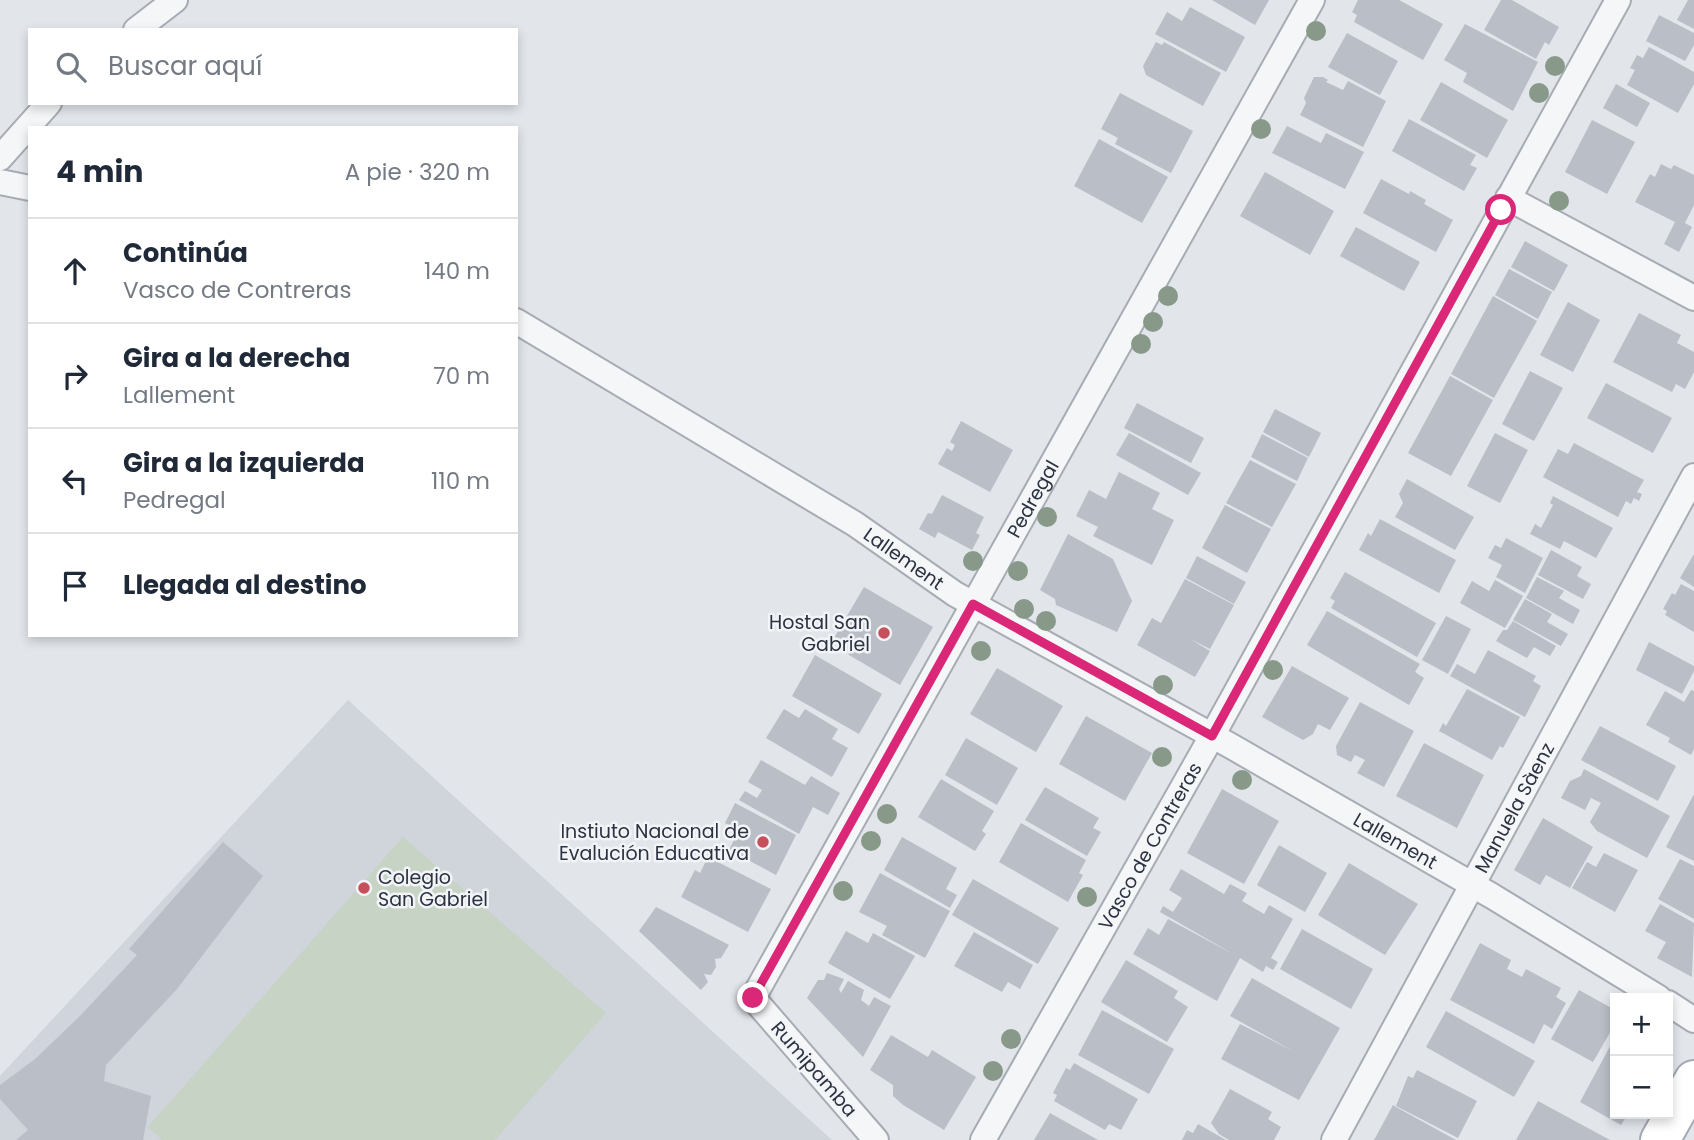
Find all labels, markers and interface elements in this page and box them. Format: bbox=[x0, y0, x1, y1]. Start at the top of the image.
search box bbox=[28, 28, 518, 105]
icon: search bbox=[52, 48, 90, 86]
text: Buscar aquí bbox=[108, 48, 262, 84]
text: 4 min bbox=[56, 150, 144, 193]
text: A pie · 320 m bbox=[345, 156, 490, 188]
route start bbox=[1485, 194, 1516, 225]
text: Continúa bbox=[123, 235, 248, 271]
icon: ahead bbox=[56, 252, 94, 290]
text: 140 m bbox=[424, 255, 490, 287]
text: Vasco de Contreras bbox=[123, 274, 351, 306]
text: Gira a la derecha bbox=[123, 340, 351, 376]
icon: right bbox=[56, 357, 94, 395]
text: 70 m bbox=[433, 360, 490, 392]
text: Lallement bbox=[123, 379, 235, 411]
text: Gira a la izquierda bbox=[123, 445, 365, 481]
street label: Pedregal bbox=[1000, 455, 1065, 542]
icon: left bbox=[56, 462, 94, 500]
text: 110 m bbox=[431, 465, 490, 497]
text: Pedregal bbox=[123, 484, 226, 516]
street label: Lallement bbox=[858, 521, 950, 596]
icon: arrive bbox=[56, 567, 94, 605]
text: Llegada al destino bbox=[123, 567, 367, 603]
place label: Hostal San Gabriel bbox=[769, 609, 870, 658]
marker: Hostal San Gabriel bbox=[876, 625, 892, 641]
street label: Manuela Sàenz bbox=[1468, 738, 1560, 878]
street label: Vasco de Contreras bbox=[1091, 757, 1208, 935]
street label: Lallement bbox=[1349, 806, 1442, 875]
place label: Instiuto Nacional de Evalución Educativa bbox=[559, 818, 749, 867]
marker: Instiuto Nacional de Evalución Educativa bbox=[755, 834, 771, 850]
place label: Colegio San Gabriel bbox=[378, 864, 488, 913]
marker: Colegio San Gabriel bbox=[356, 880, 372, 896]
route end bbox=[737, 982, 768, 1013]
map controls bbox=[1610, 993, 1673, 1119]
button: + bbox=[1610, 993, 1673, 1056]
street label: Rumipamba bbox=[765, 1015, 863, 1123]
button: − bbox=[1610, 1056, 1673, 1119]

